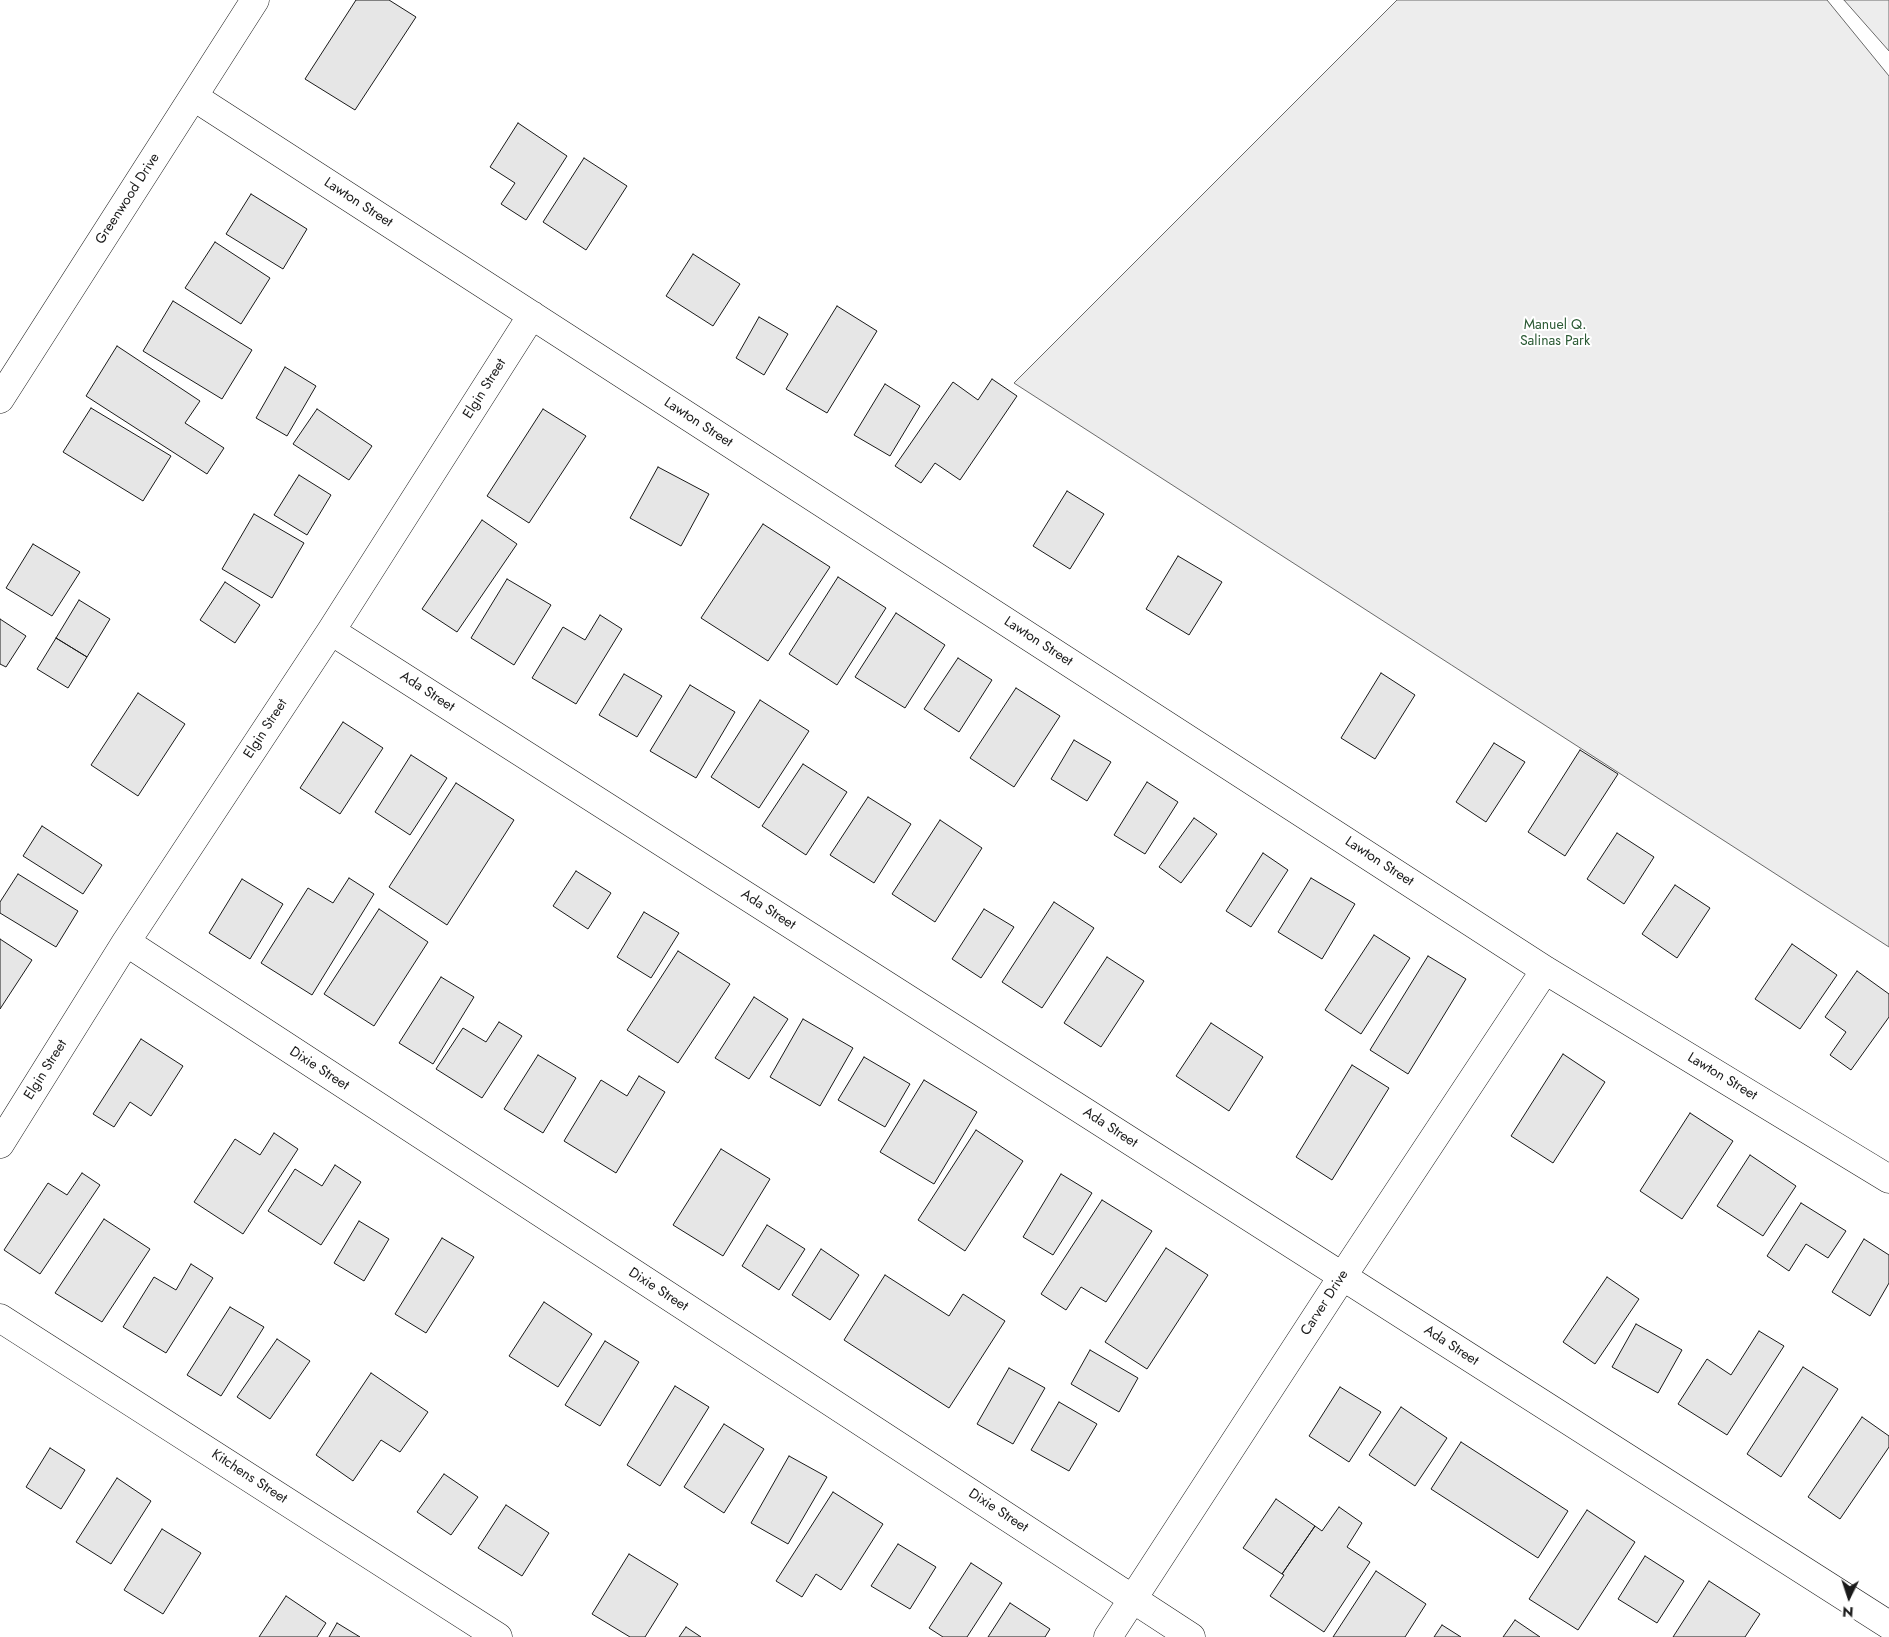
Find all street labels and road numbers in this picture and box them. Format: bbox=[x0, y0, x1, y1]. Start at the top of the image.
street label: Greenwood Drive bbox=[92, 150, 164, 248]
street label: Lawton Street bbox=[321, 175, 395, 231]
street label: Elgin Street bbox=[460, 356, 510, 422]
street label: Lawton Street bbox=[661, 395, 735, 451]
street label: Lawton Street bbox=[1001, 614, 1075, 670]
street label: Ada Street bbox=[397, 668, 457, 716]
street label: Elgin Street bbox=[241, 696, 291, 762]
street label: Lawton Street bbox=[1342, 834, 1416, 890]
street label: Ada Street bbox=[738, 886, 798, 934]
street label: Elgin Street bbox=[21, 1037, 71, 1103]
street label: Dixie Street bbox=[286, 1044, 352, 1094]
street label: Lawton Street bbox=[1684, 1050, 1760, 1104]
street label: Ada Street bbox=[1080, 1104, 1140, 1152]
street label: Dixie Street bbox=[625, 1265, 691, 1315]
street label: Carver Drive bbox=[1298, 1267, 1352, 1339]
street label: Ada Street bbox=[1421, 1322, 1481, 1370]
street label: Kitchens Street bbox=[208, 1446, 290, 1508]
street label: Dixie Street bbox=[965, 1486, 1031, 1536]

